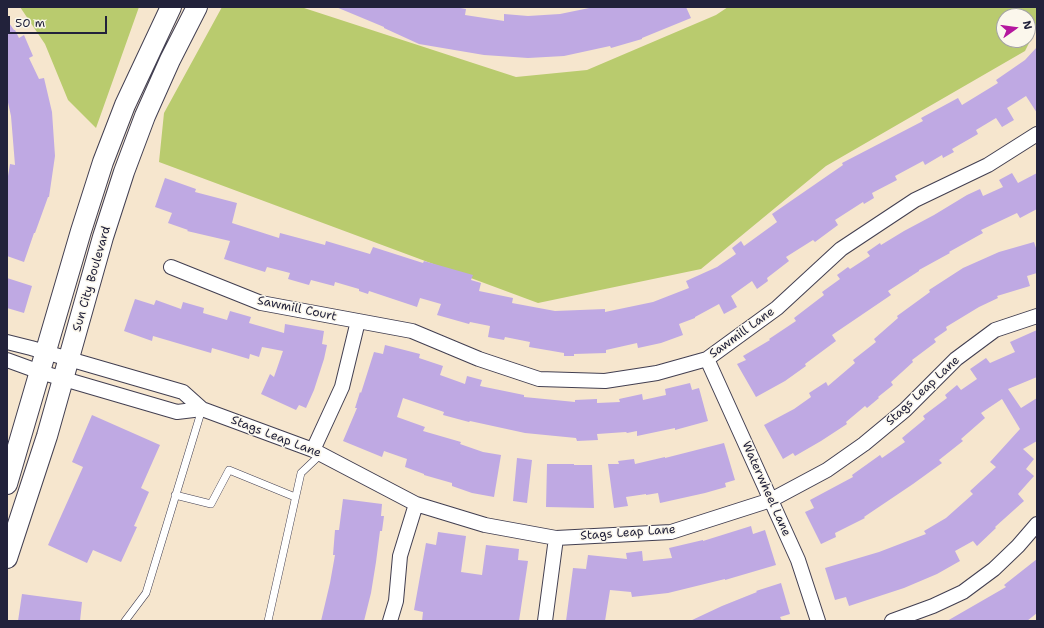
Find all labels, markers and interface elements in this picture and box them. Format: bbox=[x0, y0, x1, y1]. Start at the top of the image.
scale bar bbox=[10, 8, 109, 34]
north arrow bbox=[996, 8, 1036, 48]
text: 50 m bbox=[15, 15, 45, 31]
text: N bbox=[1019, 19, 1035, 31]
street label: Sun City Boulevard bbox=[70, 225, 114, 333]
street label: Sawmill Court bbox=[256, 294, 338, 324]
street label: Sawmill Lane bbox=[707, 305, 777, 361]
street label: Stags Leap Lane bbox=[883, 353, 963, 429]
street label: Stags Leap Lane bbox=[229, 413, 323, 461]
street label: Waterwheel Lane bbox=[739, 439, 793, 539]
street label: Stags Leap Lane bbox=[580, 522, 676, 544]

